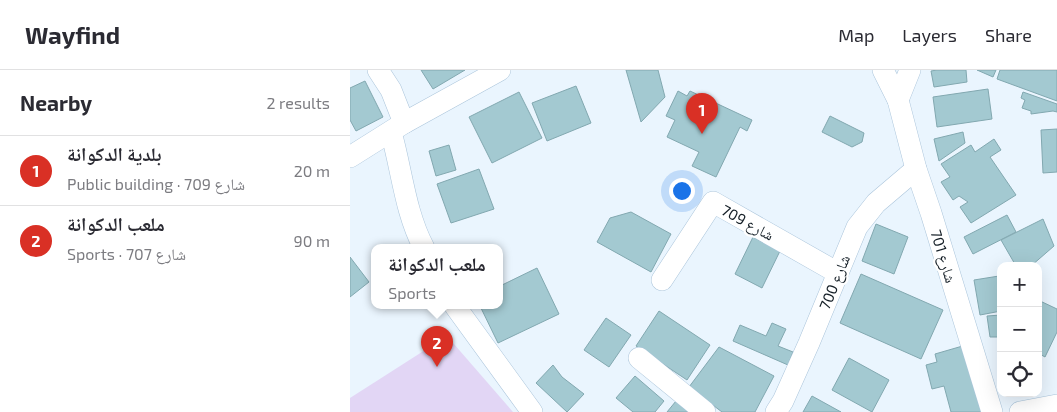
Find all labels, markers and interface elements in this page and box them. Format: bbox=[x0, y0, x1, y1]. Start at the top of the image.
text: Wayfind bbox=[25, 20, 120, 49]
text: Map bbox=[838, 24, 874, 46]
text: Layers bbox=[902, 24, 957, 46]
text: Share bbox=[985, 24, 1032, 46]
text: Nearby bbox=[20, 90, 92, 115]
text: 2 results bbox=[267, 93, 330, 112]
pin: 1 bbox=[686, 93, 718, 134]
text: بلدية الدكوانة bbox=[67, 142, 161, 165]
text: 1 bbox=[33, 161, 39, 180]
text: 20 m bbox=[294, 161, 330, 180]
text: Public building · شارع 709 bbox=[67, 174, 245, 193]
your location bbox=[669, 178, 695, 204]
street label: شارع 709 bbox=[718, 200, 777, 246]
text: ملعب الدكوانة bbox=[67, 212, 165, 235]
street label: شارع 701 bbox=[926, 227, 961, 285]
text: 2 bbox=[31, 231, 41, 250]
text: 90 m bbox=[294, 231, 330, 250]
text: Sports · شارع 707 bbox=[67, 244, 186, 263]
popup bbox=[371, 244, 503, 309]
text: ملعب الدكوانة bbox=[388, 252, 486, 275]
street label: شارع 700 bbox=[815, 252, 855, 313]
map controls bbox=[997, 262, 1042, 397]
button: + bbox=[997, 262, 1042, 307]
text: Sports bbox=[388, 283, 436, 302]
button: − bbox=[997, 307, 1042, 352]
pin: 2 bbox=[421, 326, 453, 367]
button: locate bbox=[997, 352, 1042, 397]

